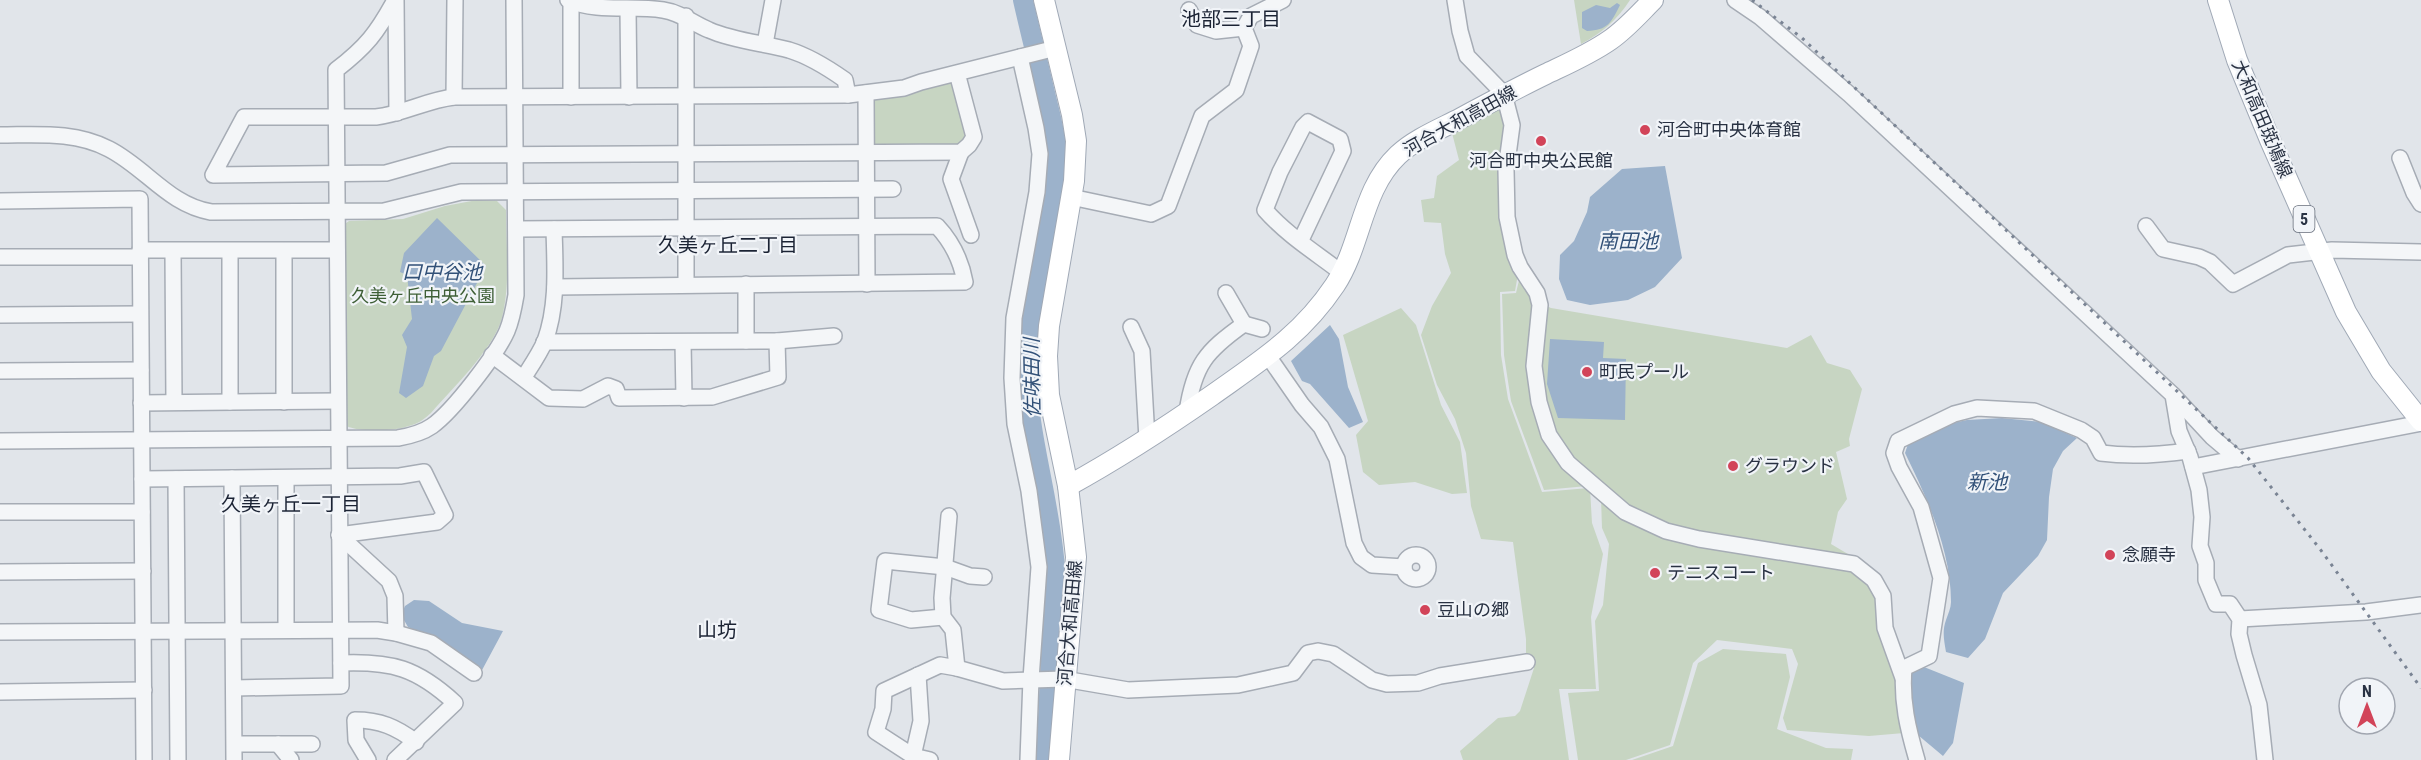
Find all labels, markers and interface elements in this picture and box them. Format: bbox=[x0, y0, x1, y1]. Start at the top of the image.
district label: 池部三丁目 bbox=[1181, 7, 1281, 31]
street label: 大和高田斑鳩線 bbox=[2228, 57, 2297, 181]
street label: 河合大和高田線 bbox=[1400, 81, 1520, 160]
place label: 河合町中央体育館 bbox=[1657, 119, 1801, 140]
marker: 河合町中央体育館 bbox=[1638, 123, 1652, 137]
marker: 河合町中央公民館 bbox=[1534, 134, 1548, 148]
place label: 河合町中央公民館 bbox=[1469, 150, 1613, 171]
road number: 5 bbox=[2294, 206, 2314, 232]
water label: 南田池 bbox=[1598, 229, 1660, 253]
district label: 久美ヶ丘二丁目 bbox=[658, 233, 798, 257]
water label: 口中谷池 bbox=[402, 260, 484, 284]
park label: 久美ヶ丘中央公園 bbox=[351, 285, 495, 306]
water label: 佐味田川 bbox=[1019, 336, 1045, 418]
place label: 町民プール bbox=[1599, 361, 1689, 382]
marker: 町民プール bbox=[1580, 365, 1594, 379]
place label: グラウンド bbox=[1745, 455, 1835, 476]
marker: グラウンド bbox=[1726, 459, 1740, 473]
water label: 新池 bbox=[1967, 470, 2009, 494]
district label: 久美ヶ丘一丁目 bbox=[221, 492, 361, 516]
place label: 念願寺 bbox=[2122, 544, 2176, 565]
marker: 念願寺 bbox=[2103, 548, 2117, 562]
street label: 河合大和高田線 bbox=[1054, 559, 1085, 687]
place label: テニスコート bbox=[1667, 562, 1775, 583]
marker: テニスコート bbox=[1648, 566, 1662, 580]
place label: 豆山の郷 bbox=[1437, 599, 1509, 620]
marker: 豆山の郷 bbox=[1418, 603, 1432, 617]
district label: 山坊 bbox=[697, 618, 737, 642]
north arrow bbox=[2337, 676, 2397, 736]
text: N bbox=[2362, 682, 2372, 701]

